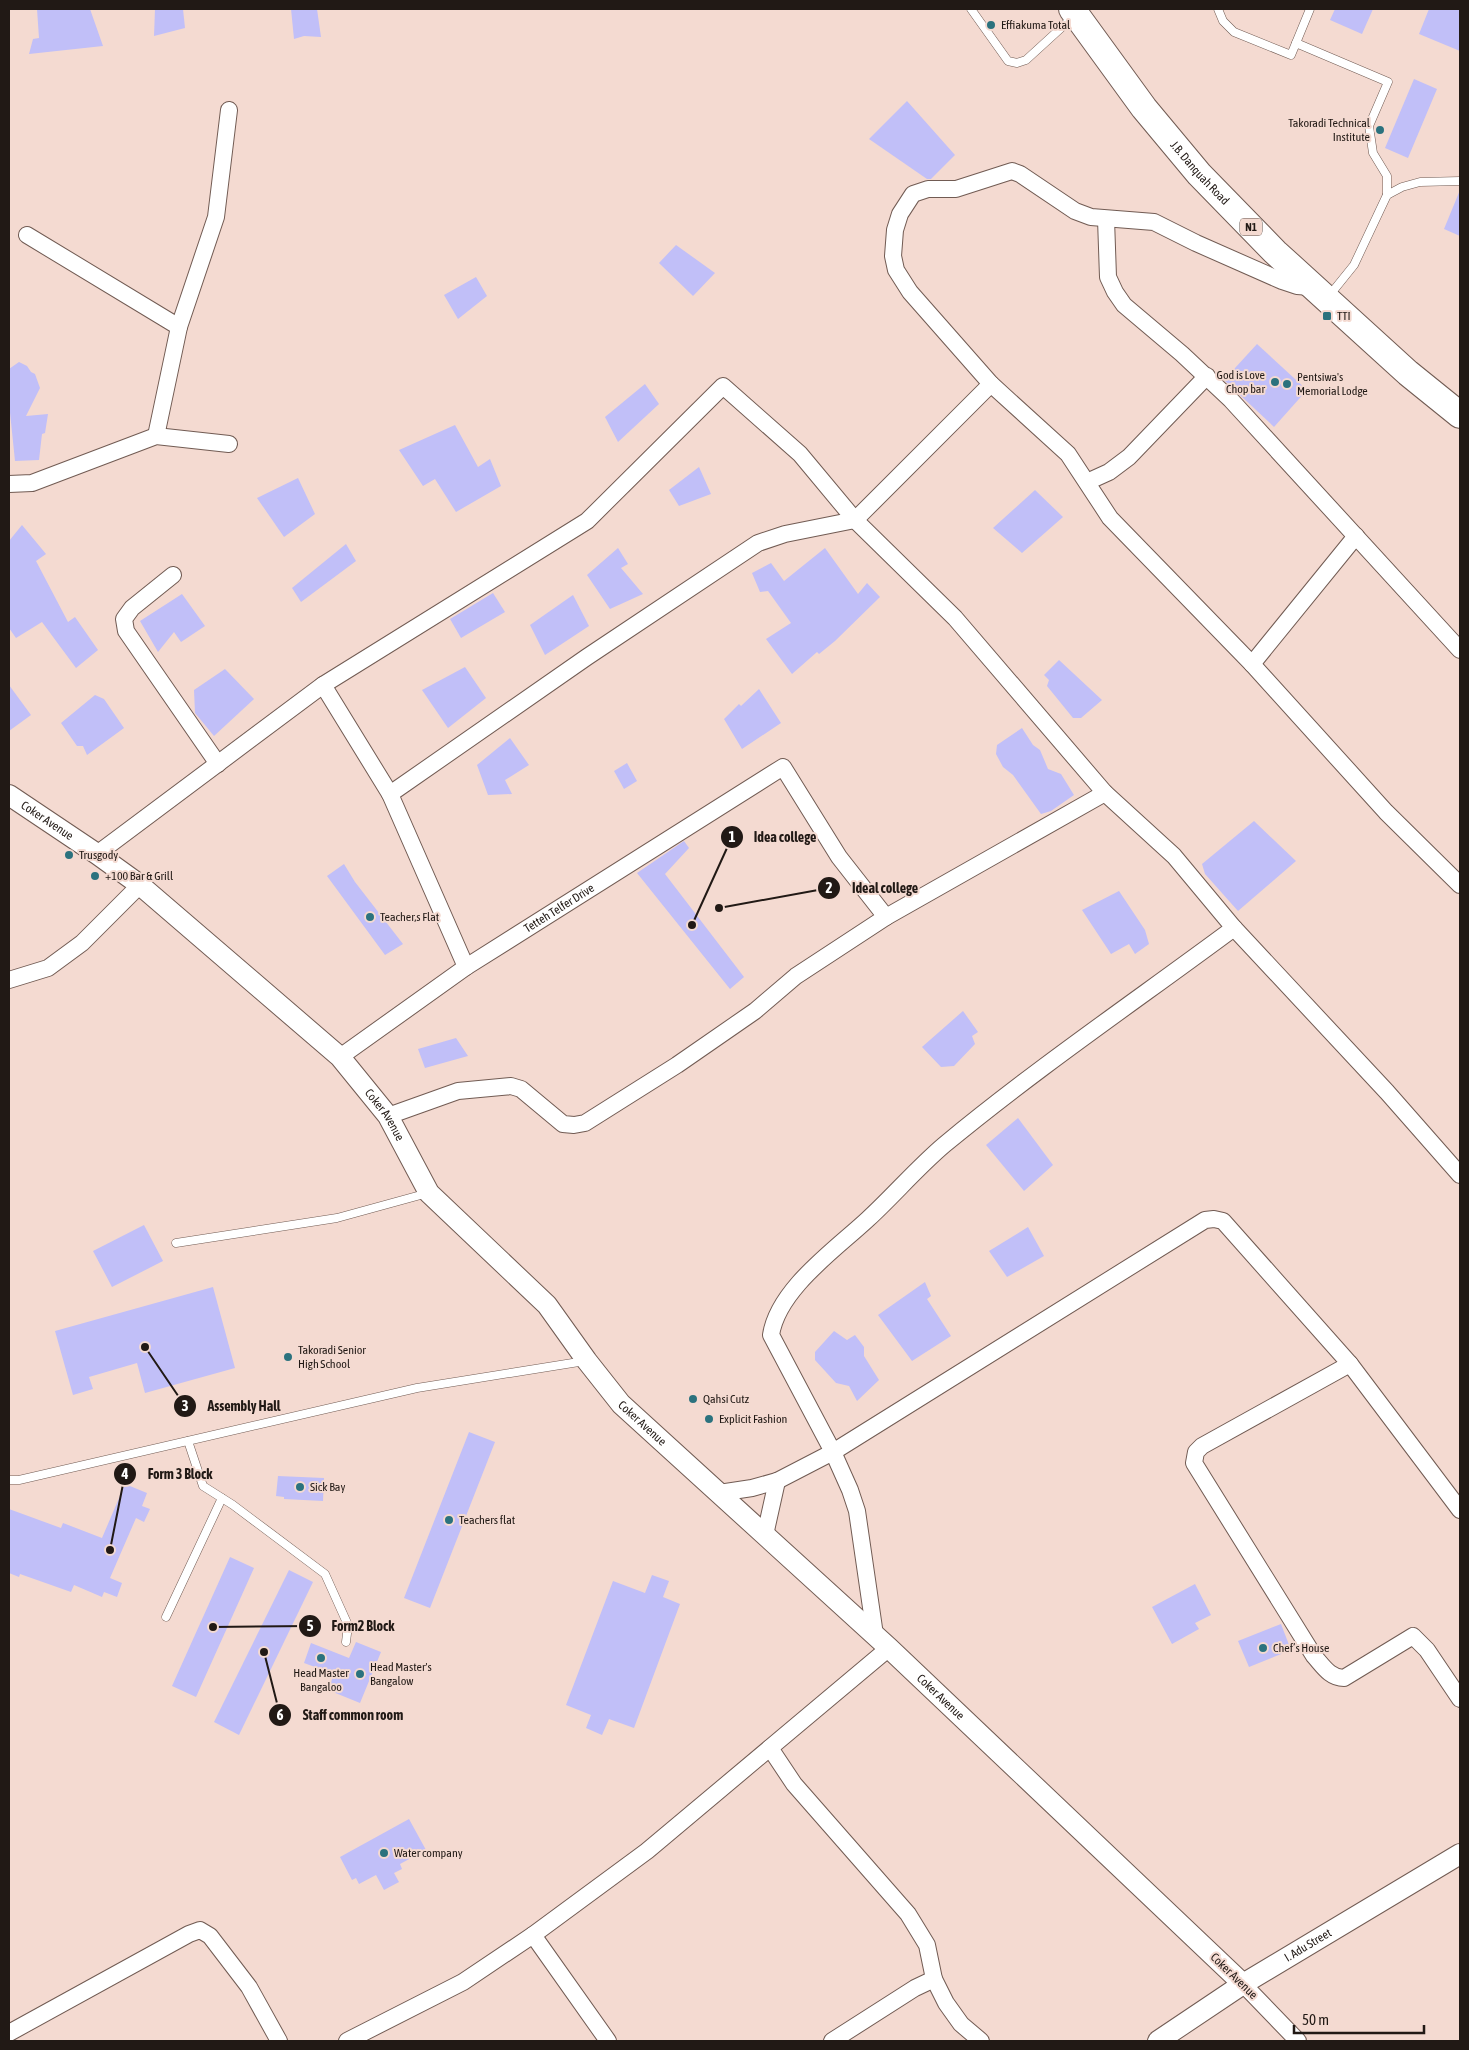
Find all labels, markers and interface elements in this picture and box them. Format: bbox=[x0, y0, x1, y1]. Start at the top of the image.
place label: Effiakuma Total bbox=[1001, 18, 1071, 32]
marker: Effiakuma Total bbox=[985, 19, 997, 31]
place label: Takoradi Technical Institute bbox=[1288, 116, 1371, 144]
marker: Takoradi Technical Institute bbox=[1374, 124, 1386, 136]
street label: J.B. Danquah Road bbox=[1168, 138, 1232, 208]
road number: N1 bbox=[1240, 218, 1262, 236]
place label: TTI bbox=[1337, 309, 1351, 323]
marker: TTI bbox=[1321, 310, 1333, 322]
place label: God is Love Chop bar bbox=[1217, 368, 1265, 396]
place label: Pentsiwa's Memorial Lodge bbox=[1297, 370, 1368, 398]
marker: God is Love Chop bar bbox=[1269, 376, 1281, 388]
marker: Pentsiwa's Memorial Lodge bbox=[1281, 378, 1293, 390]
street label: Coker Avenue bbox=[18, 798, 76, 843]
callout: Idea college bbox=[719, 822, 827, 851]
text: 1 bbox=[728, 828, 736, 845]
text: Idea college bbox=[754, 829, 816, 845]
place label: Trusgody bbox=[79, 848, 118, 862]
marker: Trusgody bbox=[63, 849, 75, 861]
place label: +100 Bar & Grill bbox=[105, 869, 174, 883]
marker: +100 Bar & Grill bbox=[89, 870, 101, 882]
callout: Ideal college bbox=[817, 873, 928, 902]
text: 2 bbox=[825, 879, 833, 896]
text: Ideal college bbox=[852, 880, 918, 896]
street label: Tetteh Telfer Drive bbox=[521, 881, 597, 936]
place label: Teacher,s Flat bbox=[380, 910, 440, 924]
marker: Teacher,s Flat bbox=[364, 911, 376, 923]
street label: Coker Avenue bbox=[362, 1086, 407, 1143]
place label: Takoradi Senior High School bbox=[298, 1343, 366, 1371]
marker: Takoradi Senior High School bbox=[282, 1351, 294, 1363]
callout: Assembly Hall bbox=[172, 1392, 290, 1421]
place label: Qahsi Cutz bbox=[703, 1392, 750, 1406]
marker: Qahsi Cutz bbox=[687, 1393, 699, 1405]
text: 3 bbox=[181, 1397, 189, 1414]
text: Assembly Hall bbox=[206, 1398, 281, 1414]
street label: Coker Avenue bbox=[615, 1398, 669, 1449]
place label: Explicit Fashion bbox=[719, 1412, 787, 1426]
marker: Explicit Fashion bbox=[703, 1413, 715, 1425]
callout: Form 3 Block bbox=[112, 1459, 222, 1488]
text: 4 bbox=[120, 1465, 129, 1482]
text: Form 3 Block bbox=[148, 1466, 213, 1482]
place label: Sick Bay bbox=[310, 1480, 345, 1494]
marker: Sick Bay bbox=[294, 1481, 306, 1493]
place label: Teachers flat bbox=[459, 1513, 516, 1527]
marker: Teachers flat bbox=[443, 1514, 455, 1526]
callout: Form2 Block bbox=[297, 1611, 405, 1640]
text: 5 bbox=[306, 1617, 314, 1634]
text: Form2 Block bbox=[332, 1618, 395, 1634]
place label: Chef’s House bbox=[1273, 1641, 1329, 1655]
marker: Chef’s House bbox=[1257, 1642, 1269, 1654]
marker: Head Master Bangaloo bbox=[315, 1652, 327, 1664]
place label: Head Master's Bangalow bbox=[370, 1660, 432, 1688]
place label: Head Master Bangaloo bbox=[293, 1666, 349, 1694]
marker: Head Master's Bangalow bbox=[354, 1668, 366, 1680]
street label: Coker Avenue bbox=[914, 1671, 967, 1723]
callout: Staff common room bbox=[268, 1701, 413, 1730]
text: 6 bbox=[276, 1706, 284, 1723]
text: Staff common room bbox=[303, 1707, 403, 1723]
place label: Water company bbox=[394, 1846, 463, 1860]
marker: Water company bbox=[378, 1847, 390, 1859]
street label: I. Adu Street bbox=[1282, 1925, 1334, 1965]
street label: Coker Avenue bbox=[1208, 1950, 1260, 2002]
scale bar bbox=[1294, 2002, 1424, 2034]
text: 50 m bbox=[1302, 2011, 1329, 2028]

